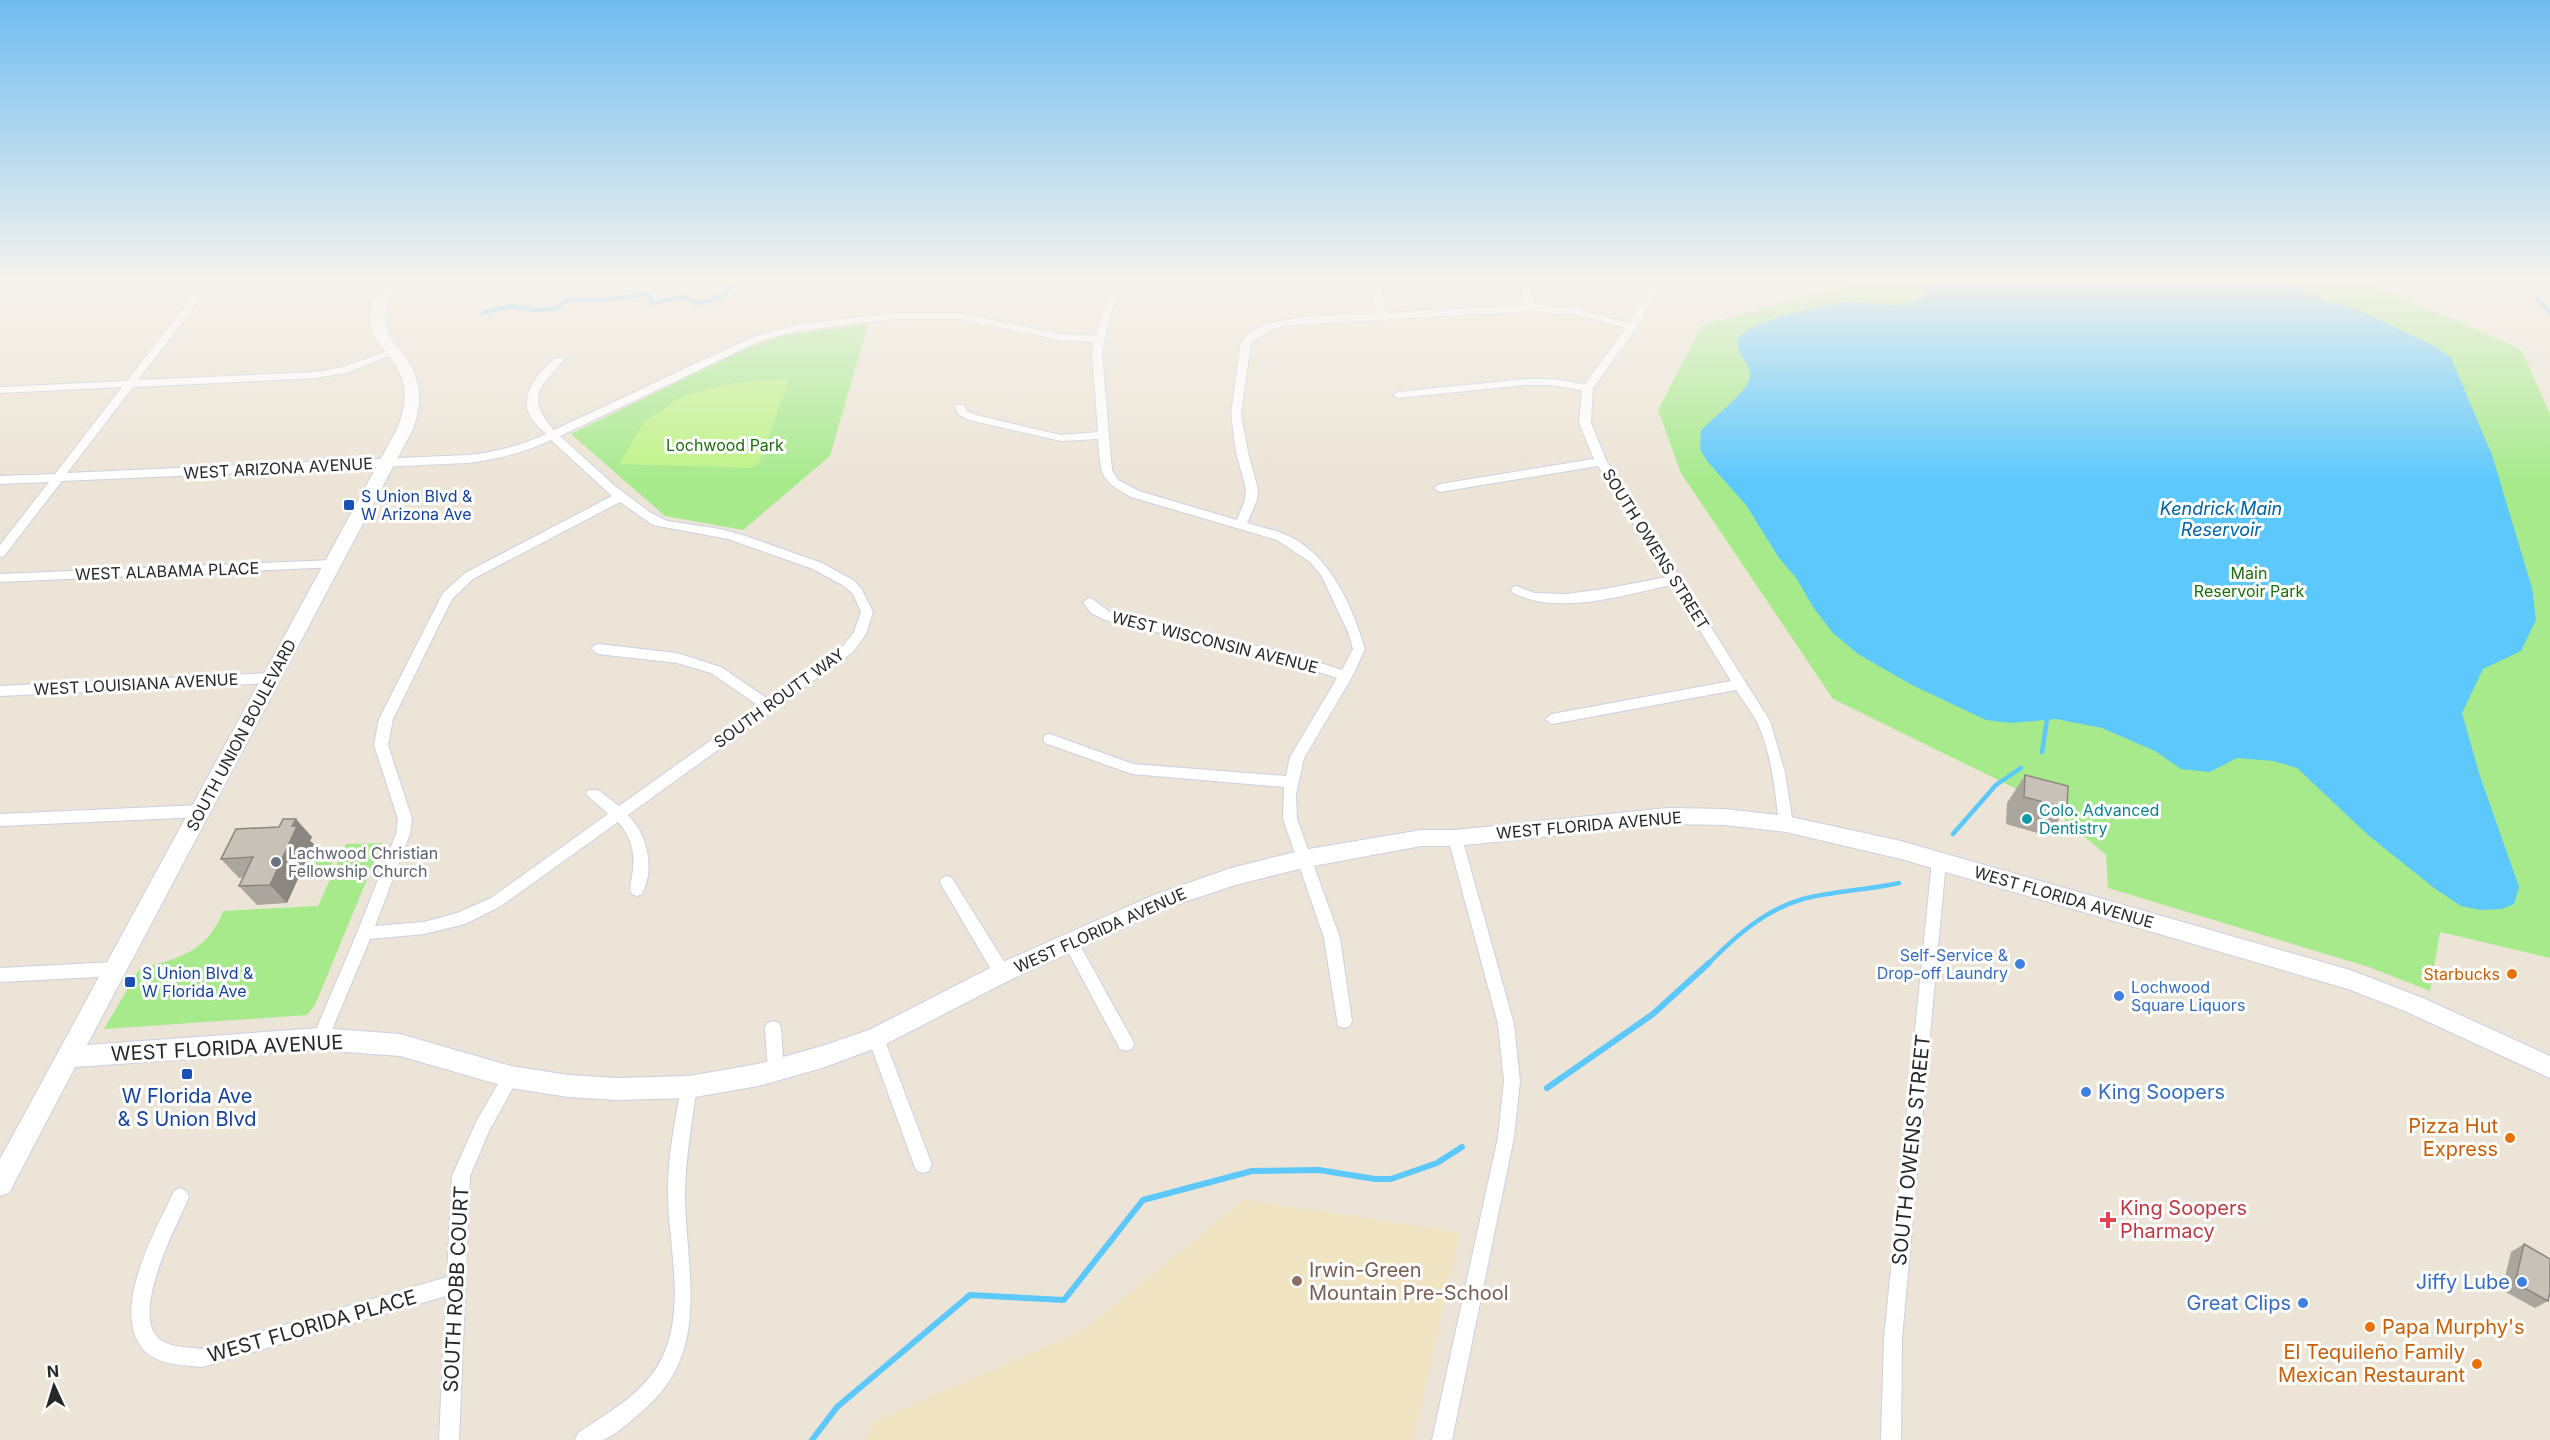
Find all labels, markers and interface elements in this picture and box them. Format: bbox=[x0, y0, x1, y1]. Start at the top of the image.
park label: Lochwood Park bbox=[666, 435, 784, 455]
street label: WEST ARIZONA AVENUE bbox=[183, 453, 373, 483]
street label: SOUTH OWENS STREET bbox=[1598, 465, 1714, 633]
place label: S Union Blvd & W Arizona Ave bbox=[361, 486, 473, 524]
marker: S Union Blvd & W Arizona Ave bbox=[342, 498, 356, 512]
water label: Kendrick Main Reservoir bbox=[2160, 498, 2282, 540]
street label: WEST ALABAMA PLACE bbox=[75, 558, 259, 584]
park label: Main Reservoir Park bbox=[2194, 563, 2304, 601]
street label: WEST WISCONSIN AVENUE bbox=[1110, 607, 1320, 677]
street label: SOUTH UNION BOULEVARD bbox=[182, 636, 300, 834]
street label: SOUTH ROUTT WAY bbox=[710, 644, 848, 752]
street label: WEST LOUISIANA AVENUE bbox=[33, 669, 239, 699]
place label: Colo. Advanced Dentistry bbox=[2039, 800, 2159, 838]
street label: WEST FLORIDA AVENUE bbox=[1495, 807, 1683, 843]
marker: Colo. Advanced Dentistry bbox=[2020, 812, 2034, 826]
place label: Lachwood Christian Fellowship Church bbox=[288, 843, 438, 881]
marker: Lachwood Christian Fellowship Church bbox=[269, 855, 283, 869]
street label: WEST FLORIDA AVENUE bbox=[1972, 862, 2156, 932]
street label: WEST FLORIDA AVENUE bbox=[1011, 883, 1189, 977]
place label: Self-Service & Drop-off Laundry bbox=[1877, 945, 2009, 983]
marker: Self-Service & Drop-off Laundry bbox=[2013, 957, 2027, 971]
place label: S Union Blvd & W Florida Ave bbox=[142, 963, 254, 1001]
place label: Starbucks bbox=[2424, 964, 2500, 984]
marker: Starbucks bbox=[2505, 967, 2519, 981]
marker: S Union Blvd & W Florida Ave bbox=[123, 975, 137, 989]
place label: Lochwood Square Liquors bbox=[2131, 977, 2245, 1015]
marker: Lochwood Square Liquors bbox=[2112, 989, 2126, 1003]
street label: WEST FLORIDA AVENUE bbox=[110, 1030, 344, 1066]
street label: SOUTH OWENS STREET bbox=[1887, 1033, 1935, 1267]
marker: W Florida Ave & S Union Blvd bbox=[180, 1067, 194, 1081]
place label: King Soopers bbox=[2098, 1080, 2225, 1104]
place label: W Florida Ave & S Union Blvd bbox=[117, 1084, 257, 1131]
marker: King Soopers bbox=[2079, 1085, 2093, 1099]
place label: Pizza Hut Express bbox=[2408, 1114, 2498, 1161]
marker: Pizza Hut Express bbox=[2503, 1131, 2517, 1145]
street label: SOUTH ROBB COURT bbox=[439, 1185, 473, 1393]
place label: King Soopers Pharmacy bbox=[2120, 1196, 2247, 1243]
marker: King Soopers Pharmacy bbox=[2101, 1213, 2115, 1227]
place label: Irwin-Green Mountain Pre-School bbox=[1309, 1258, 1509, 1305]
place label: Jiffy Lube bbox=[2416, 1270, 2510, 1294]
marker: Irwin-Green Mountain Pre-School bbox=[1290, 1274, 1304, 1288]
marker: Jiffy Lube bbox=[2515, 1275, 2529, 1289]
street label: WEST FLORIDA PLACE bbox=[205, 1285, 419, 1367]
place label: Great Clips bbox=[2187, 1291, 2291, 1315]
marker: Great Clips bbox=[2296, 1296, 2310, 1310]
place label: Papa Murphy's bbox=[2382, 1315, 2525, 1339]
marker: Papa Murphy's bbox=[2363, 1320, 2377, 1334]
place label: El Tequileño Family Mexican Restaurant bbox=[2278, 1340, 2465, 1387]
north arrow bbox=[24, 1356, 84, 1416]
marker: El Tequileño Family Mexican Restaurant bbox=[2470, 1357, 2484, 1371]
text: N bbox=[46, 1361, 60, 1381]

